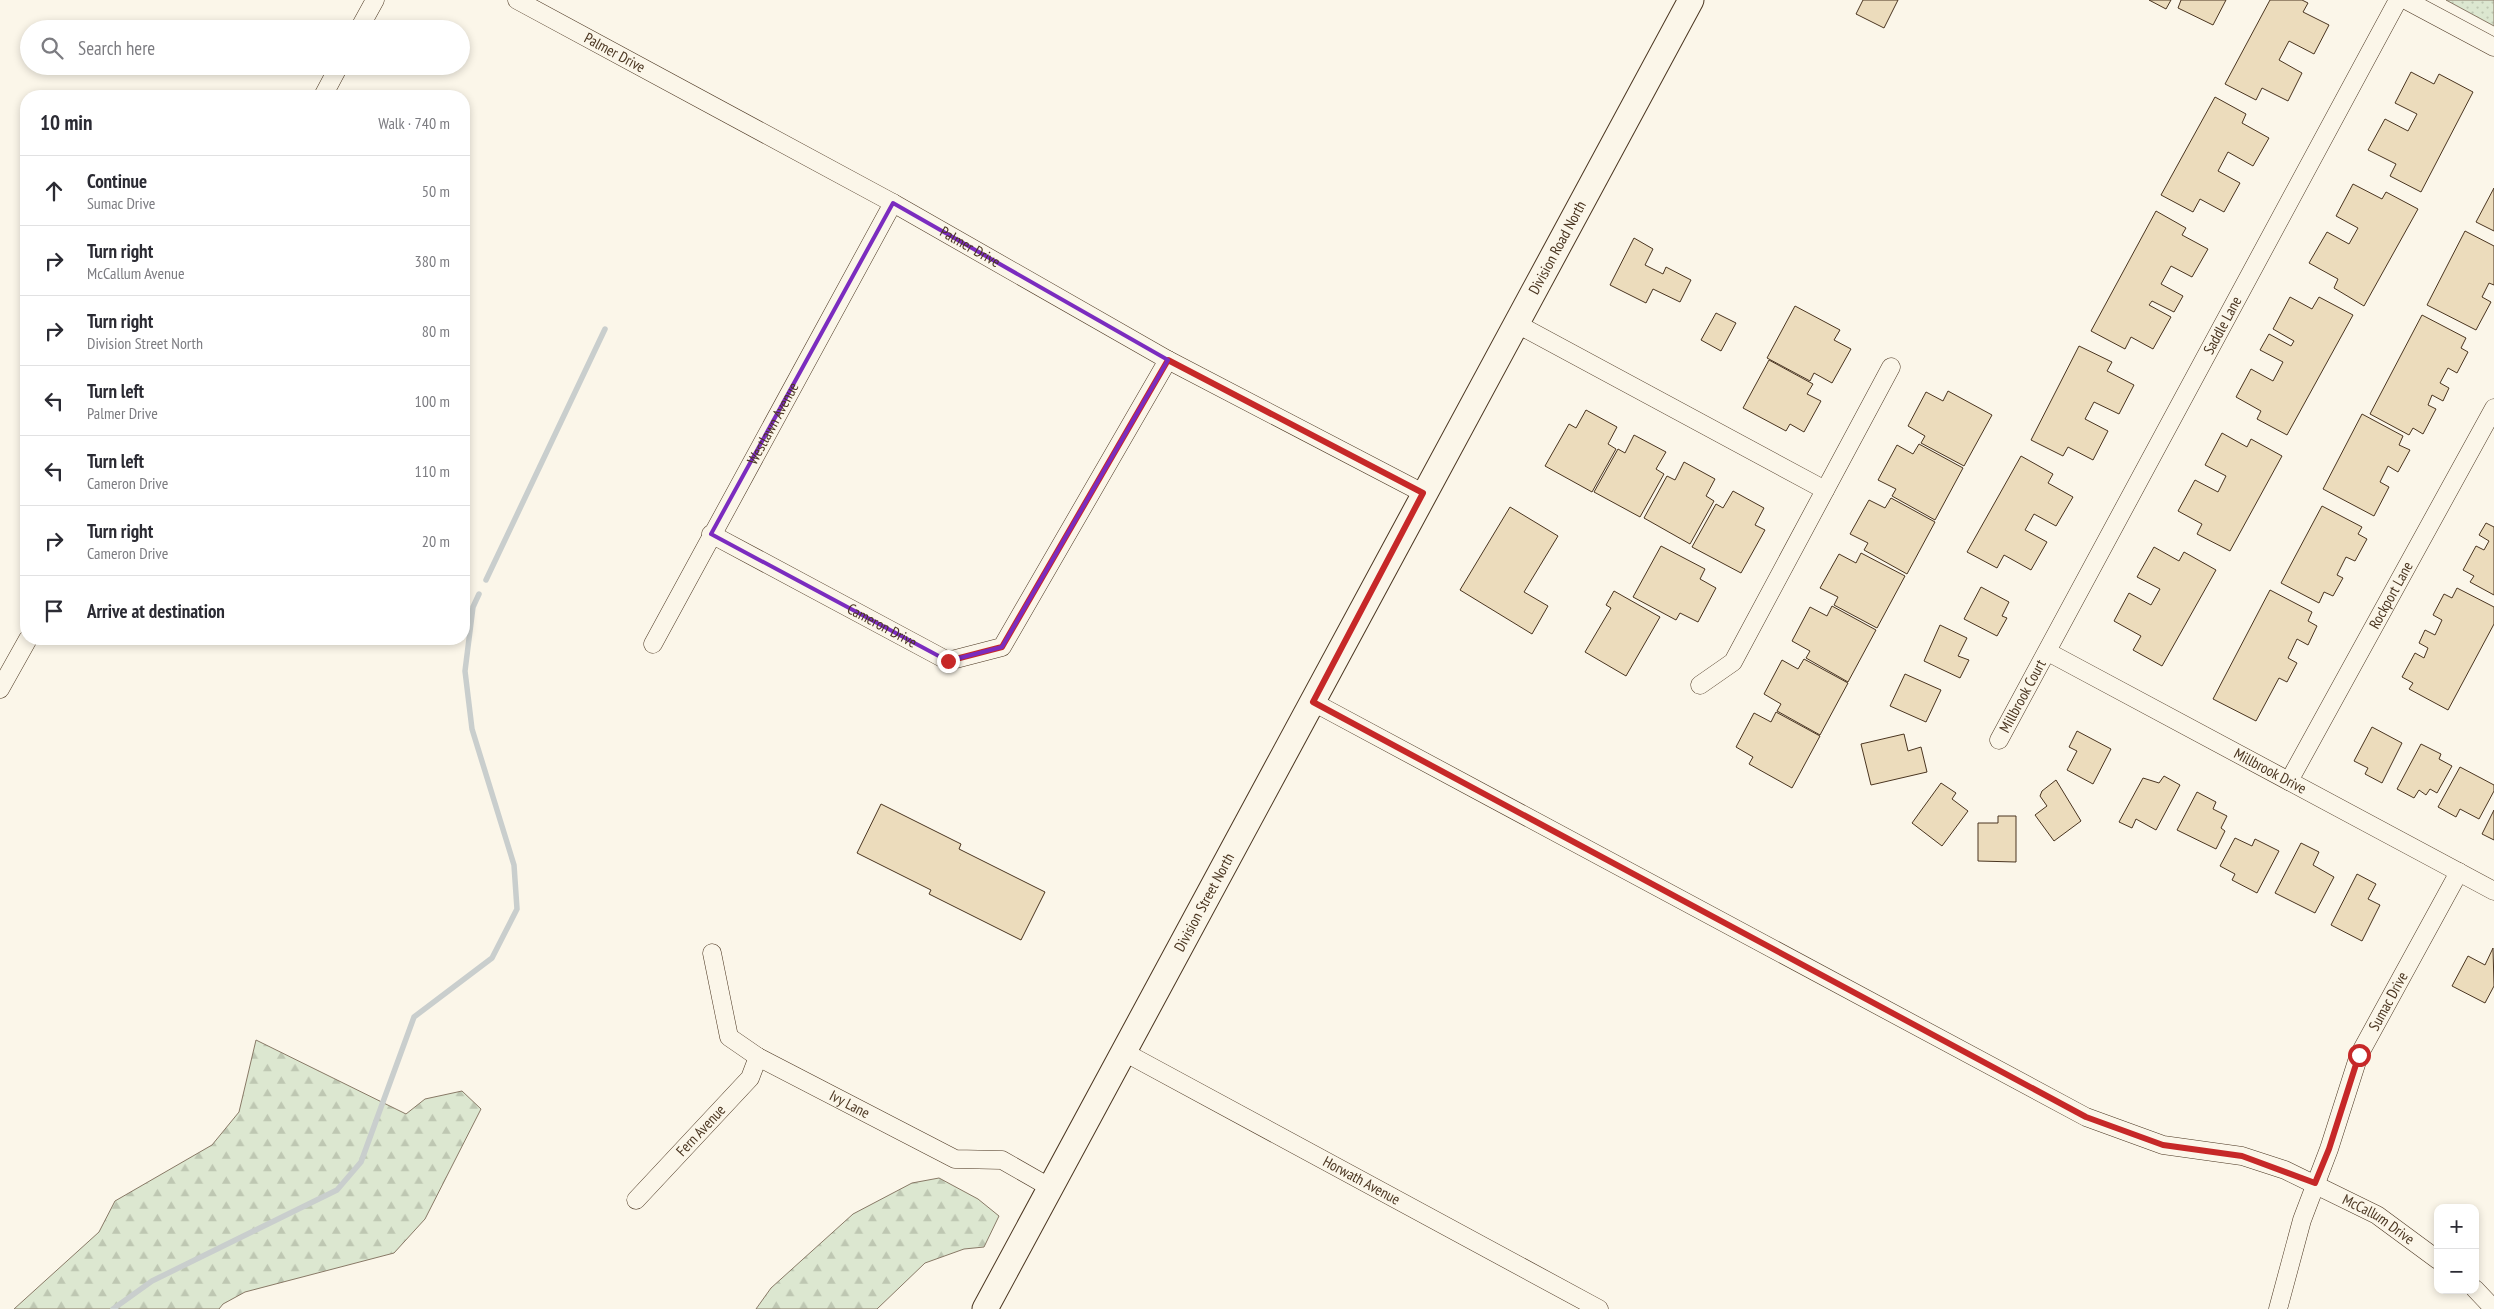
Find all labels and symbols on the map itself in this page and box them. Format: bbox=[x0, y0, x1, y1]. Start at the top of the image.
street label: Palmer Drive bbox=[581, 28, 649, 76]
street label: Division Road North bbox=[1524, 197, 1590, 297]
street label: Palmer Drive bbox=[937, 222, 1004, 271]
street label: Saddle Lane bbox=[2199, 293, 2245, 357]
street label: Westlawn Avenue bbox=[743, 379, 803, 468]
street label: Rockport Lane bbox=[2365, 558, 2417, 632]
street label: Cameron Drive bbox=[844, 599, 920, 652]
route end bbox=[937, 650, 960, 673]
street label: Millbrook Court bbox=[1995, 656, 2050, 736]
street label: Millbrook Drive bbox=[2231, 743, 2310, 798]
street label: Division Street North bbox=[1170, 850, 1238, 955]
street label: Sumac Drive bbox=[2364, 968, 2412, 1034]
route start bbox=[2348, 1044, 2371, 1067]
street label: Ivy Lane bbox=[826, 1086, 873, 1122]
street label: Fern Avenue bbox=[672, 1100, 729, 1160]
street label: Horwath Avenue bbox=[1320, 1151, 1404, 1209]
street label: McCallum Drive bbox=[2339, 1190, 2418, 1248]

